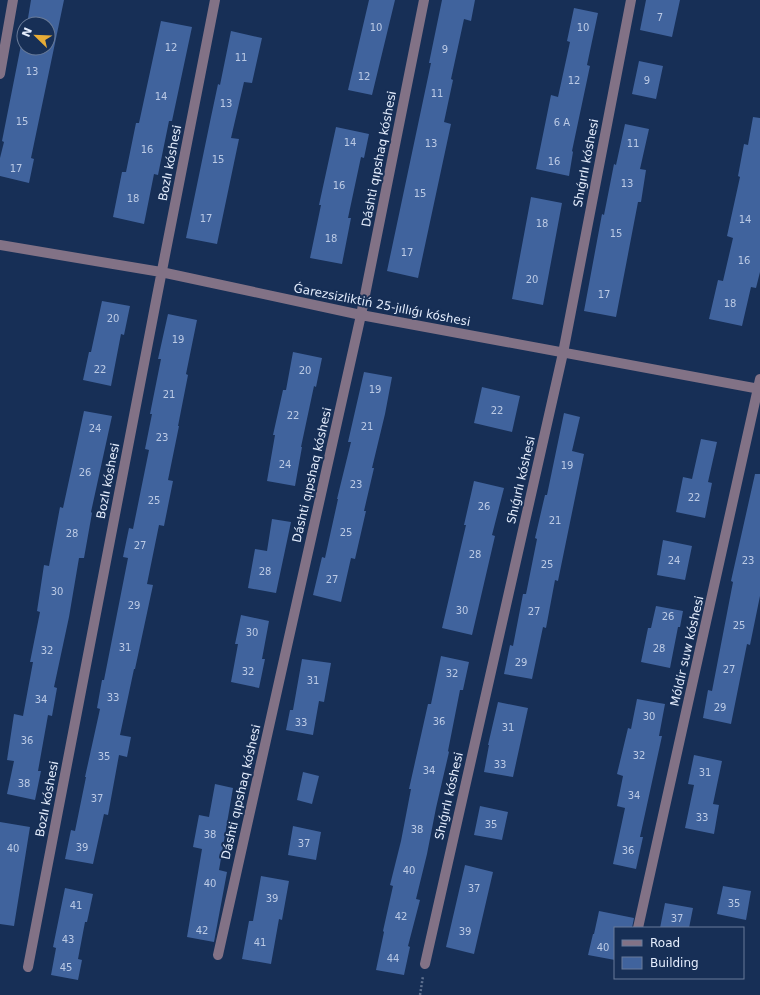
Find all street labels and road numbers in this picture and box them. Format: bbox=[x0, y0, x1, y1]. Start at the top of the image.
street label: Dáshti qıpshaq kóshesi bbox=[359, 90, 399, 228]
street label: Shıǵırlı kóshesi bbox=[571, 118, 601, 208]
street label: Bozlı kóshesi bbox=[156, 124, 184, 202]
street label: Ǵarezsizliktiń 25-jıllıǵı kóshesi bbox=[292, 280, 472, 329]
street label: Dáshti qıpshaq kóshesi bbox=[290, 406, 334, 544]
street label: Shıǵırlı kóshesi bbox=[504, 435, 538, 525]
street label: Bozlı kóshesi bbox=[94, 442, 122, 520]
street label: Móldir suw kóshesi bbox=[667, 594, 707, 708]
street label: Dáshti qıpshaq kóshesi bbox=[219, 723, 263, 861]
street label: Shıǵırlı kóshesi bbox=[432, 751, 466, 841]
street label: Bozlı kóshesi bbox=[33, 760, 61, 838]

